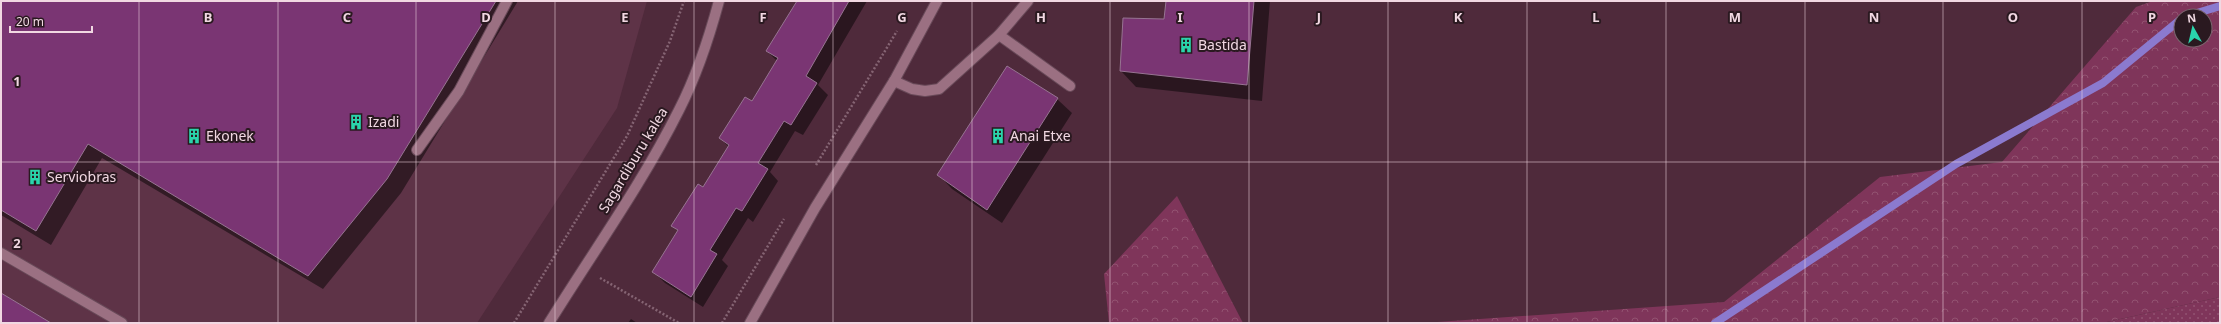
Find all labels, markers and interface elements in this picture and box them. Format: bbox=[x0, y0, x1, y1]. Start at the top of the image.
scale bar bbox=[10, 8, 92, 34]
text: B bbox=[204, 8, 212, 26]
text: C bbox=[343, 8, 351, 26]
text: D bbox=[481, 8, 491, 26]
text: E bbox=[621, 8, 629, 26]
text: F bbox=[759, 8, 767, 26]
text: G bbox=[897, 8, 907, 26]
text: H bbox=[1036, 8, 1046, 26]
text: I bbox=[1177, 8, 1183, 26]
text: J bbox=[1316, 8, 1321, 26]
text: K bbox=[1454, 8, 1463, 26]
text: L bbox=[1592, 8, 1600, 26]
text: M bbox=[1729, 8, 1741, 26]
text: N bbox=[1869, 8, 1879, 26]
text: O bbox=[2008, 8, 2018, 26]
text: P bbox=[2148, 8, 2156, 26]
north arrow bbox=[2173, 8, 2213, 48]
text: N bbox=[2186, 10, 2197, 26]
text: 20 m bbox=[16, 13, 44, 30]
place label: Bastida bbox=[1198, 35, 1247, 54]
building icon: Bastida bbox=[1177, 36, 1195, 54]
text: 1 bbox=[13, 72, 21, 90]
street label: Sagardiburu kalea bbox=[594, 104, 672, 216]
place label: Izadi bbox=[368, 112, 399, 131]
building icon: Izadi bbox=[347, 113, 365, 131]
place label: Ekonek bbox=[206, 126, 254, 145]
place label: Anai Etxe bbox=[1010, 126, 1071, 145]
building icon: Ekonek bbox=[185, 127, 203, 145]
building icon: Anai Etxe bbox=[989, 127, 1007, 145]
place label: Serviobras bbox=[47, 167, 117, 186]
building icon: Serviobras bbox=[26, 168, 44, 186]
text: 2 bbox=[13, 234, 21, 252]

